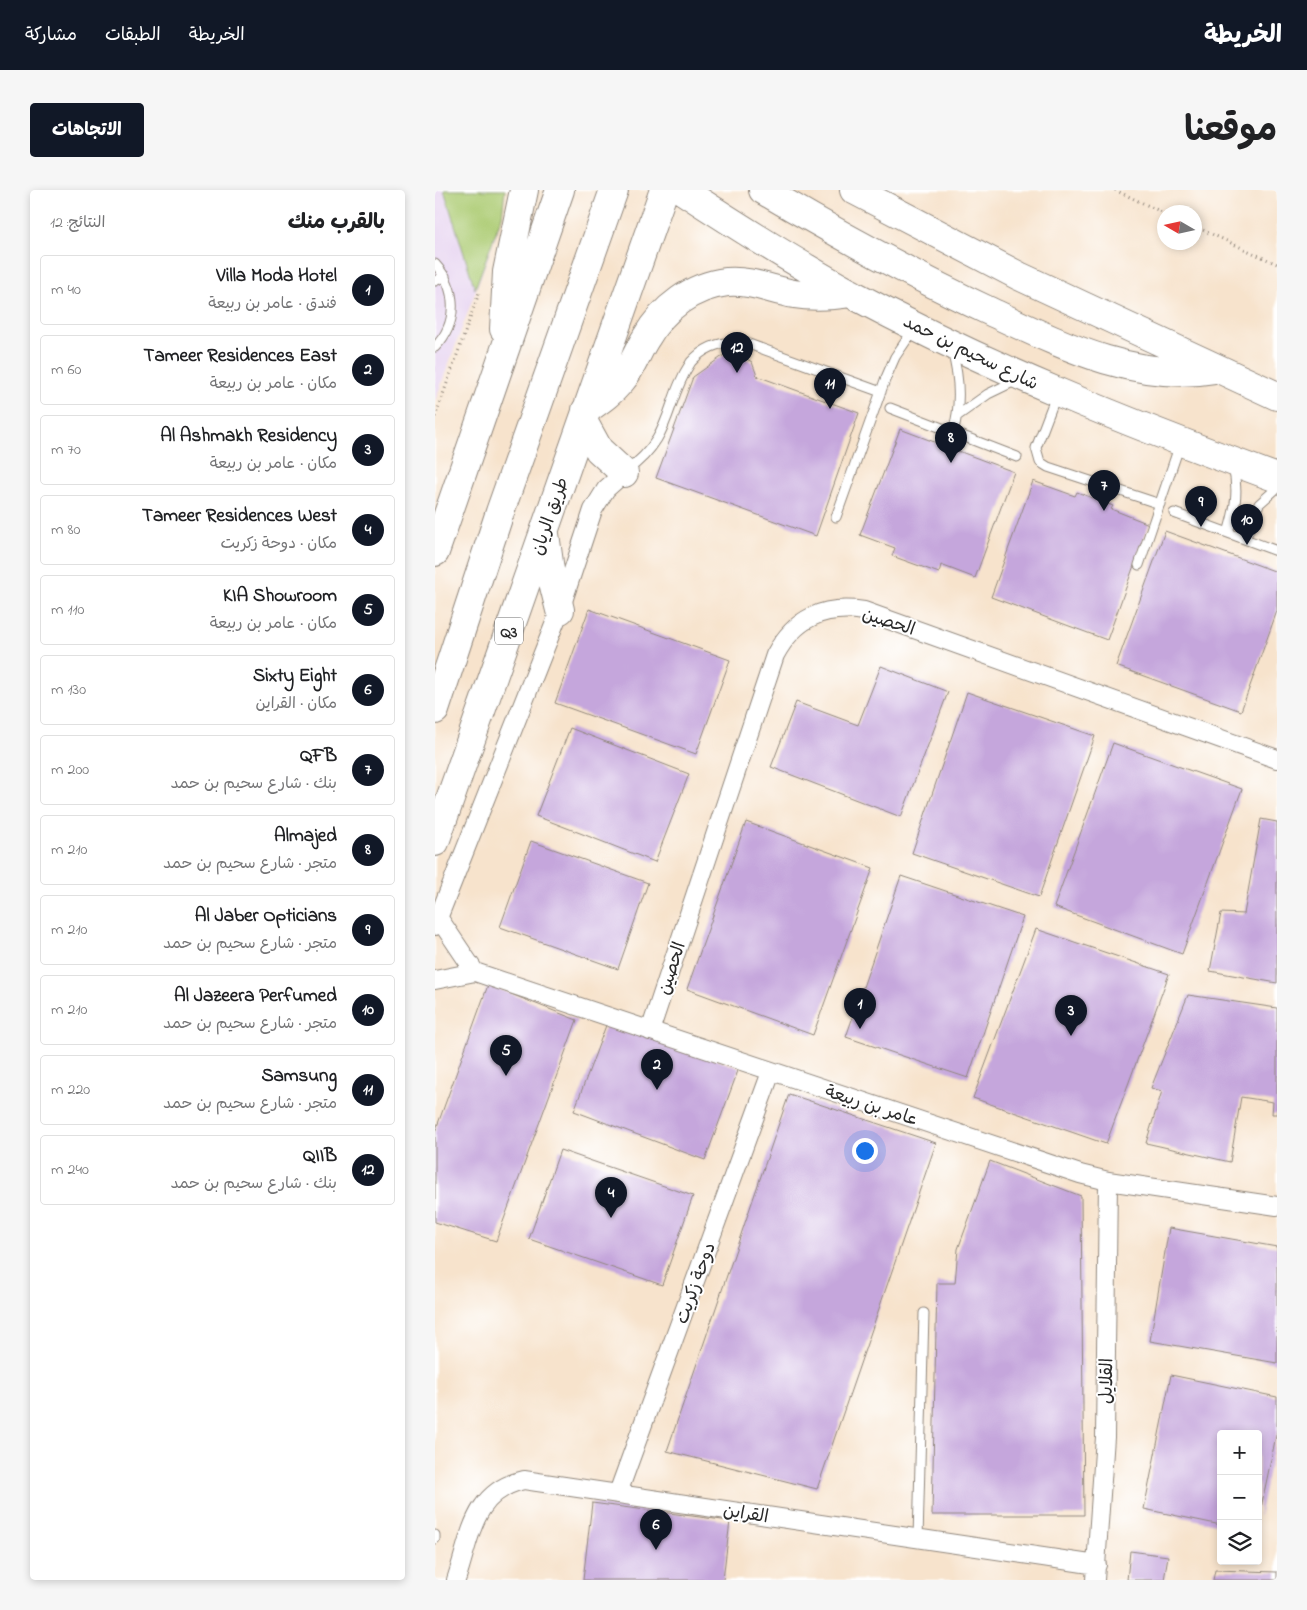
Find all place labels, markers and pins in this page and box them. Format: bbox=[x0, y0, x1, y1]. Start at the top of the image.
pin: 12 bbox=[721, 332, 753, 373]
pin: 11 bbox=[814, 368, 846, 409]
pin: 8 bbox=[935, 422, 967, 463]
pin: 7 bbox=[1088, 470, 1120, 511]
pin: 9 bbox=[1185, 486, 1217, 527]
pin: 10 bbox=[1231, 504, 1263, 545]
pin: 1 bbox=[844, 988, 876, 1029]
pin: 3 bbox=[1055, 995, 1087, 1036]
pin: 5 bbox=[490, 1035, 522, 1076]
pin: 2 bbox=[641, 1049, 673, 1090]
pin: 4 bbox=[595, 1177, 627, 1218]
pin: 6 bbox=[640, 1509, 672, 1550]

